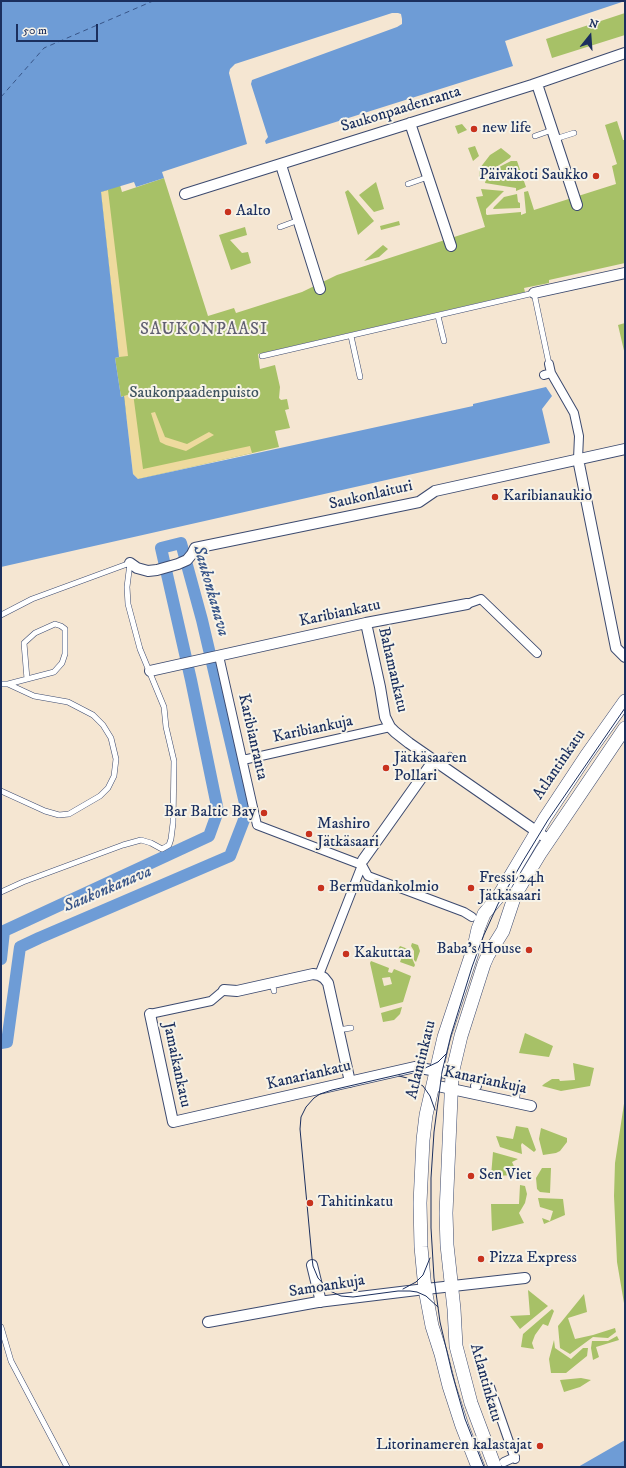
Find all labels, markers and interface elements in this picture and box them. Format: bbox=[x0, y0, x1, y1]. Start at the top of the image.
scale bar bbox=[18, 16, 100, 42]
north arrow bbox=[570, 16, 610, 56]
text: N bbox=[587, 17, 600, 33]
text: 50 m bbox=[23, 23, 47, 38]
street label: Saukonpaadenranta bbox=[339, 83, 463, 137]
place label: new life bbox=[482, 119, 531, 139]
marker: new life bbox=[469, 124, 479, 134]
place label: Päiväkoti Saukko bbox=[479, 166, 588, 186]
marker: Päiväkoti Saukko bbox=[591, 171, 601, 181]
place label: Aalto bbox=[236, 202, 271, 222]
marker: Aalto bbox=[223, 207, 233, 217]
district label: SAUKONPAASI bbox=[140, 320, 268, 340]
park label: Saukonpaadenpuisto bbox=[129, 384, 259, 404]
street label: Saukonlaituri bbox=[327, 477, 415, 515]
place label: Karibianaukio bbox=[503, 487, 592, 507]
marker: Karibianaukio bbox=[490, 492, 500, 502]
water label: Saukonkanava bbox=[187, 543, 233, 639]
street label: Karibiankatu bbox=[298, 596, 382, 632]
street label: Bahamankatu bbox=[373, 626, 411, 714]
street label: Karibianranta bbox=[233, 692, 271, 782]
street label: Karibiankuja bbox=[271, 712, 355, 748]
street label: Atlantinkatu bbox=[530, 726, 590, 804]
place label: Jätkäsaaren Pollari bbox=[394, 749, 467, 787]
marker: Jätkäsaaren Pollari bbox=[381, 763, 391, 773]
place label: Bar Baltic Bay bbox=[164, 803, 256, 823]
marker: Bar Baltic Bay bbox=[259, 808, 269, 818]
place label: Mashiro Jätkäsaari bbox=[317, 815, 379, 853]
marker: Mashiro Jätkäsaari bbox=[304, 829, 314, 839]
water label: Saukonkanava bbox=[61, 862, 155, 918]
place label: Fressi 24h Jätkäsaari bbox=[479, 869, 544, 907]
place label: Bermudankolmio bbox=[329, 878, 439, 898]
marker: Bermudankolmio bbox=[316, 883, 326, 893]
marker: Fressi 24h Jätkäsaari bbox=[466, 883, 476, 893]
place label: Baba's House bbox=[437, 940, 521, 960]
place label: Kakuttaa bbox=[354, 944, 411, 964]
marker: Baba's House bbox=[524, 945, 534, 955]
marker: Kakuttaa bbox=[341, 949, 351, 959]
street label: Atlantinkatu bbox=[403, 1019, 441, 1101]
street label: Jamaikankatu bbox=[158, 1021, 194, 1109]
street label: Kanariankatu bbox=[265, 1057, 353, 1095]
street label: Kanariankuja bbox=[442, 1063, 528, 1099]
place label: Sen Viet bbox=[479, 1166, 532, 1186]
marker: Sen Viet bbox=[466, 1171, 476, 1181]
place label: Tahitinkatu bbox=[318, 1193, 393, 1213]
marker: Tahitinkatu bbox=[305, 1198, 315, 1208]
place label: Pizza Express bbox=[489, 1249, 577, 1269]
marker: Pizza Express bbox=[476, 1254, 486, 1264]
street label: Samoankuja bbox=[288, 1272, 366, 1302]
street label: Atlantinkatu bbox=[465, 1342, 505, 1424]
place label: Litorinameren kalastajat bbox=[376, 1436, 532, 1456]
marker: Litorinameren kalastajat bbox=[535, 1441, 545, 1451]

